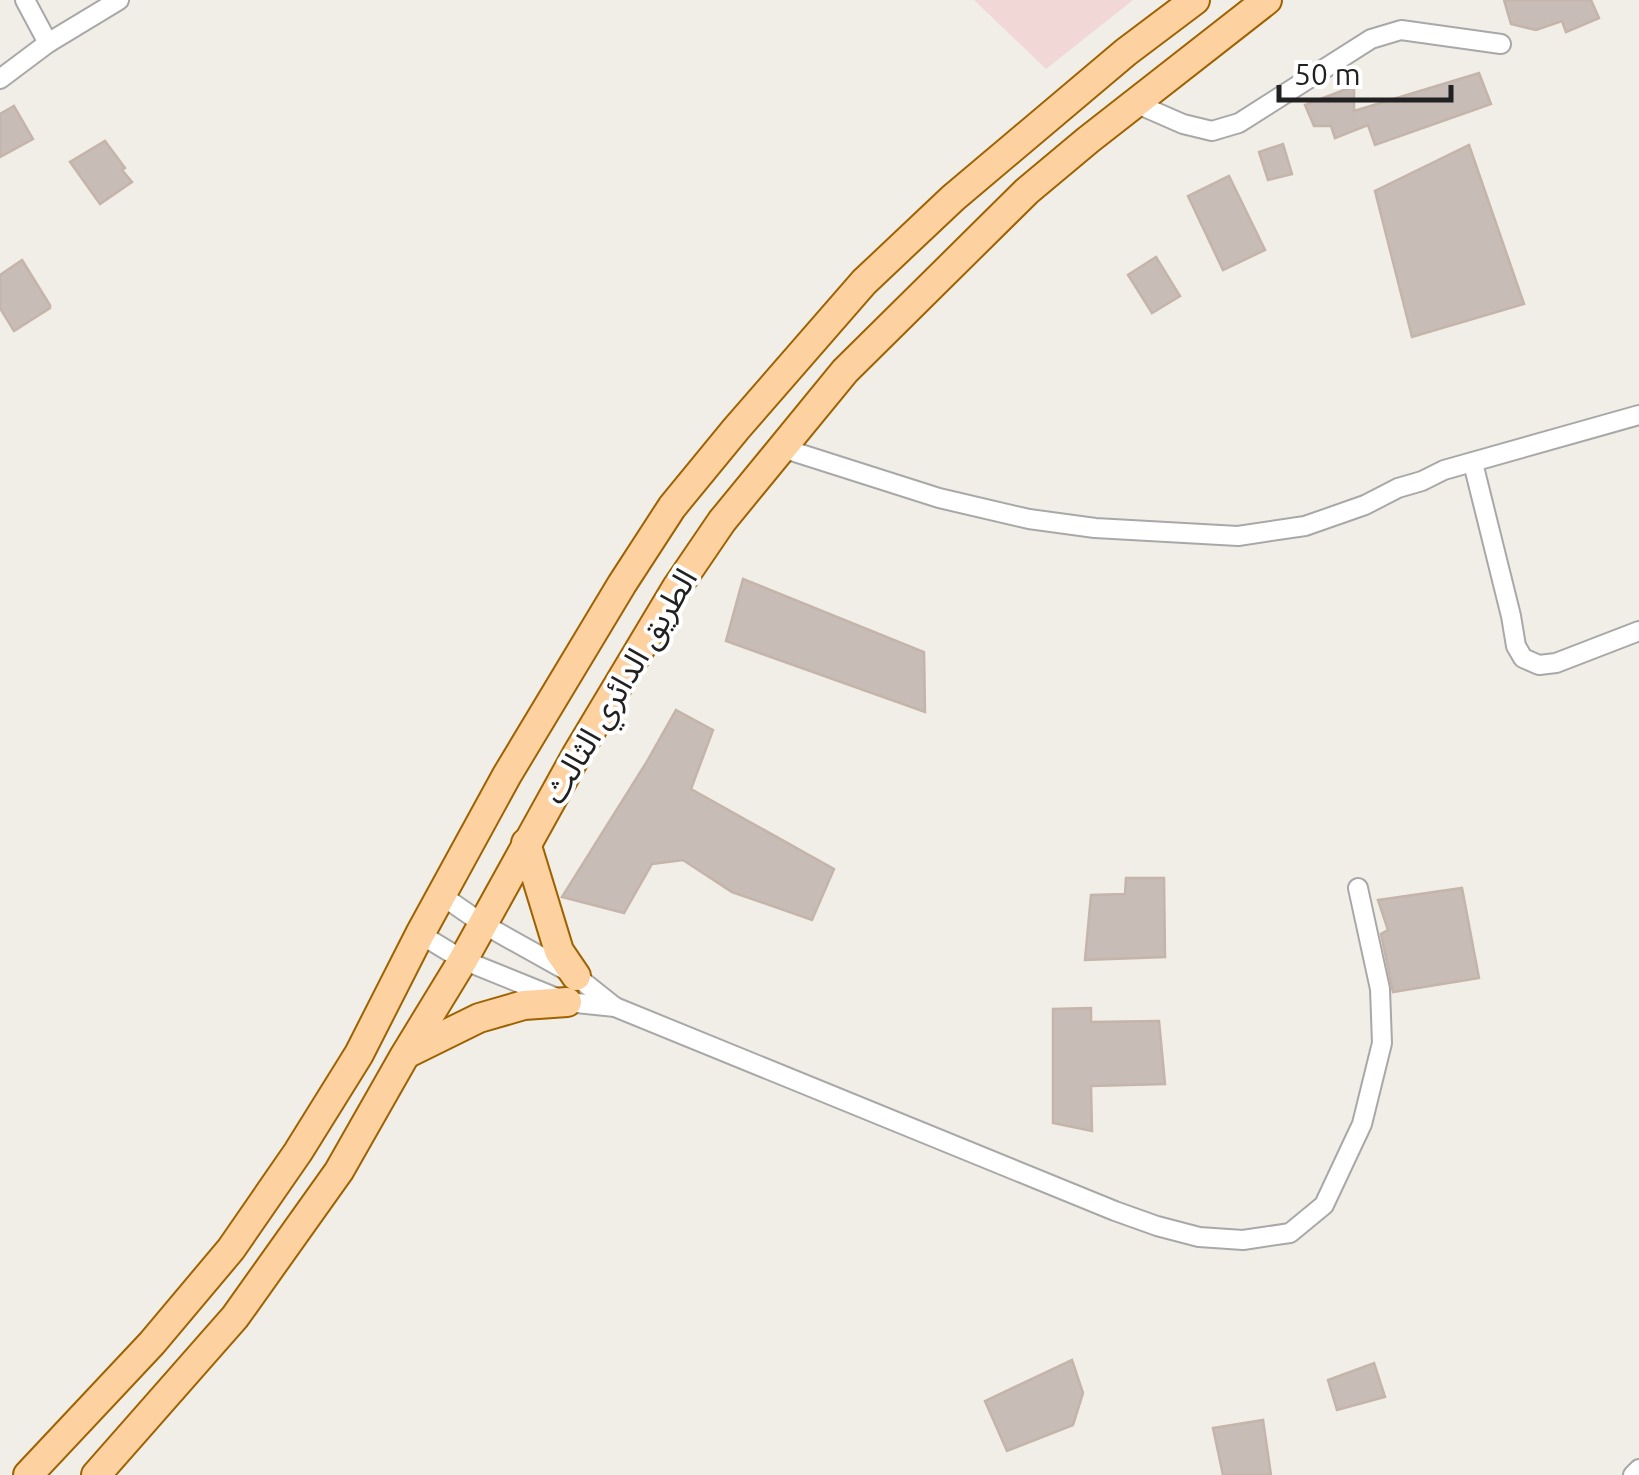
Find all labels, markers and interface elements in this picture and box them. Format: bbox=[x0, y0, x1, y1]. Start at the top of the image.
scale bar bbox=[1279, 40, 1452, 102]
text: 50 m bbox=[1294, 57, 1361, 91]
street label: الطريق الدائري الثالث bbox=[535, 562, 710, 813]

